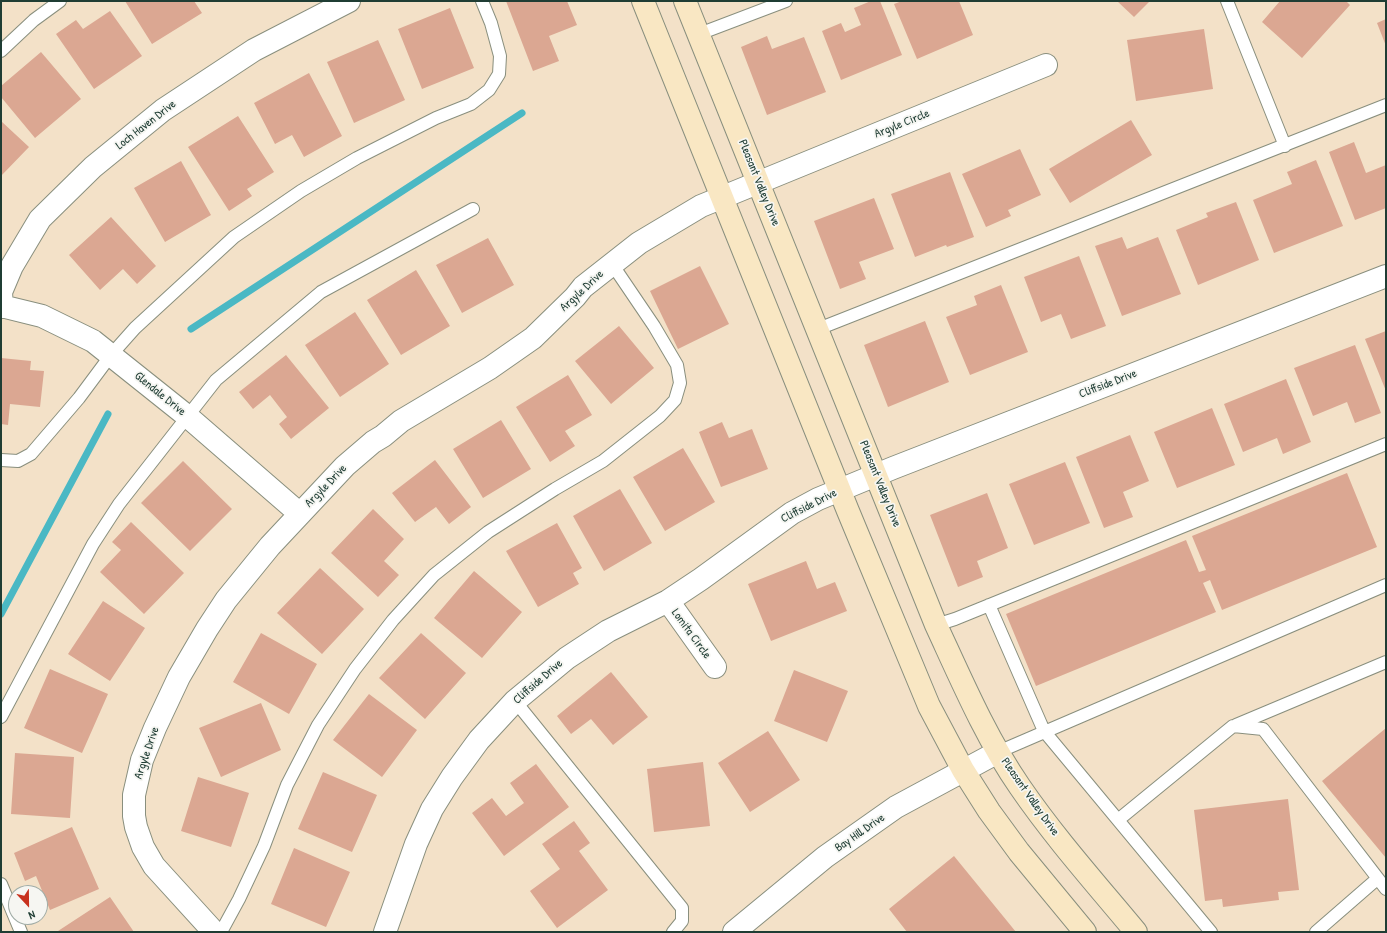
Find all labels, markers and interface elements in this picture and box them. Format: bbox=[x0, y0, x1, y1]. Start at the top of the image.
street label: Loch Haven Drive bbox=[113, 97, 179, 153]
street label: Argyle Circle bbox=[872, 106, 932, 142]
street label: Pleasant Valley Drive bbox=[735, 138, 783, 228]
street label: Argyle Drive bbox=[557, 267, 607, 315]
street label: Cliffside Drive bbox=[1077, 366, 1139, 402]
street label: Glendale Drive bbox=[131, 369, 189, 419]
street label: Pleasant Valley Drive bbox=[856, 439, 904, 529]
street label: Argyle Drive bbox=[302, 462, 350, 510]
street label: Cliffside Drive bbox=[779, 486, 839, 526]
street label: Lomita Circle bbox=[668, 606, 714, 662]
street label: Cliffside Drive bbox=[510, 657, 566, 707]
street label: Argyle Drive bbox=[131, 725, 163, 781]
street label: Pleasant Valley Drive bbox=[998, 755, 1062, 839]
street label: Bay Hill Drive bbox=[832, 811, 888, 855]
north arrow bbox=[8, 885, 48, 925]
text: N bbox=[27, 908, 37, 923]

